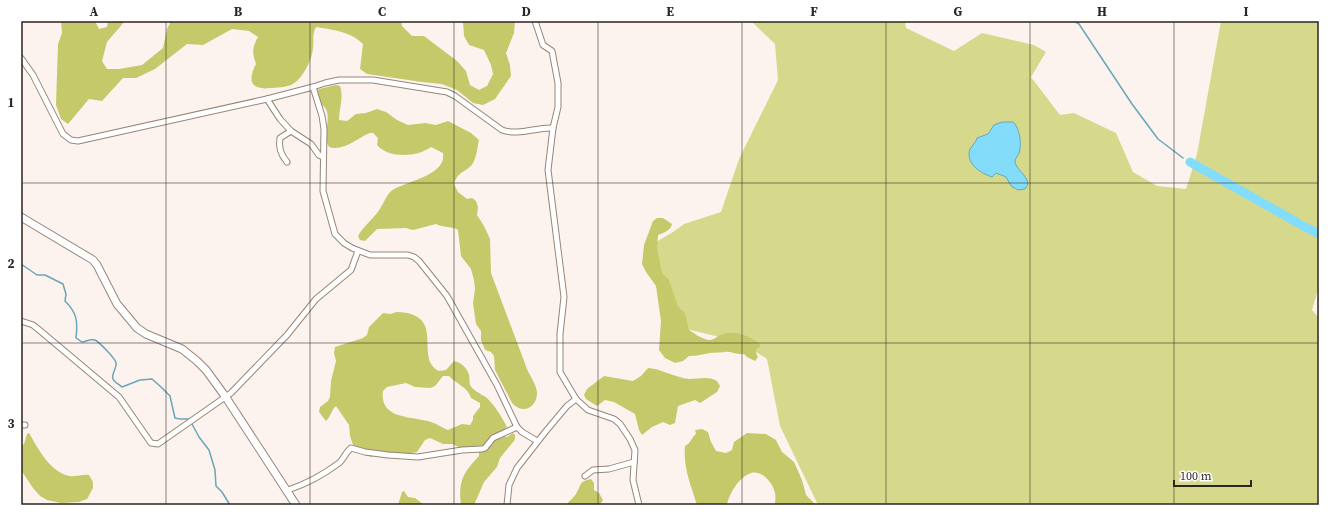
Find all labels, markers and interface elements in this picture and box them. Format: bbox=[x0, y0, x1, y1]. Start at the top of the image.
text: A bbox=[90, 3, 99, 20]
text: B bbox=[234, 3, 243, 20]
text: C bbox=[378, 3, 386, 20]
text: D bbox=[521, 3, 531, 20]
text: E bbox=[666, 3, 674, 20]
text: F bbox=[810, 3, 818, 20]
text: G bbox=[954, 3, 963, 20]
text: H bbox=[1097, 3, 1107, 20]
text: I bbox=[1243, 3, 1249, 20]
text: 1 bbox=[7, 94, 15, 111]
text: 2 bbox=[7, 255, 15, 272]
text: 3 bbox=[7, 415, 15, 432]
scale bar bbox=[1174, 462, 1251, 488]
text: 100 m bbox=[1180, 468, 1212, 484]

